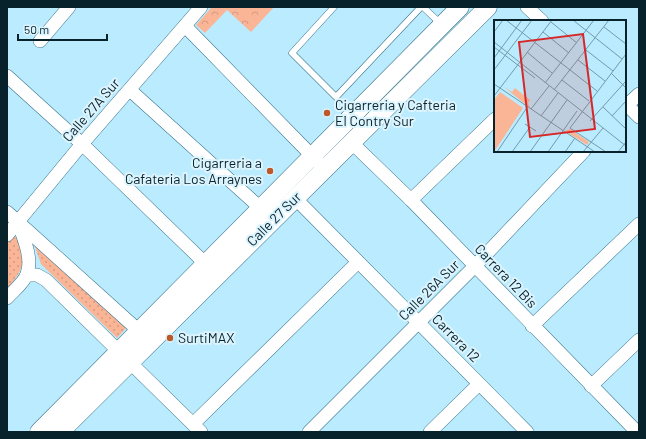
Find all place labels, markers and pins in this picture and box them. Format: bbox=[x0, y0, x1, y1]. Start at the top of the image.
place label: Cigarreria y Cafteria El Contry Sur bbox=[335, 96, 456, 129]
marker: Cigarreria y Cafteria El Contry Sur bbox=[322, 108, 332, 118]
place label: Cigarreria a Cafateria Los Arraynes bbox=[125, 154, 262, 187]
marker: Cigarreria a Cafateria Los Arraynes bbox=[265, 166, 275, 176]
place label: SurtiMAX bbox=[178, 329, 234, 346]
marker: SurtiMAX bbox=[165, 333, 175, 343]

